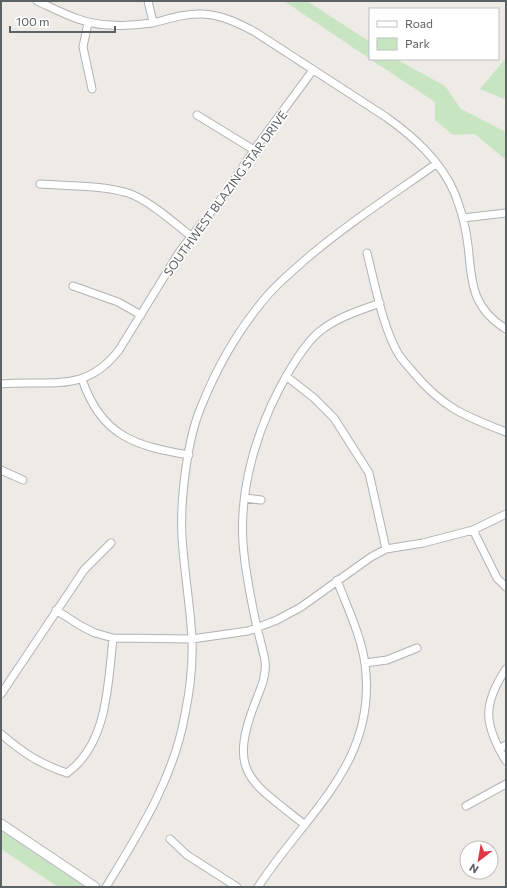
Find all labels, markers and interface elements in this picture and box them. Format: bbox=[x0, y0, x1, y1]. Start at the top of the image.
scale bar bbox=[10, 8, 115, 34]
legend bbox=[369, 8, 499, 60]
text: 100 m bbox=[16, 14, 50, 28]
text: Road bbox=[405, 16, 433, 30]
text: Park bbox=[405, 36, 431, 50]
street label: SOUTHWEST BLAZING STAR DRIVE bbox=[160, 108, 290, 278]
north arrow bbox=[459, 840, 499, 880]
text: N bbox=[467, 861, 480, 877]

